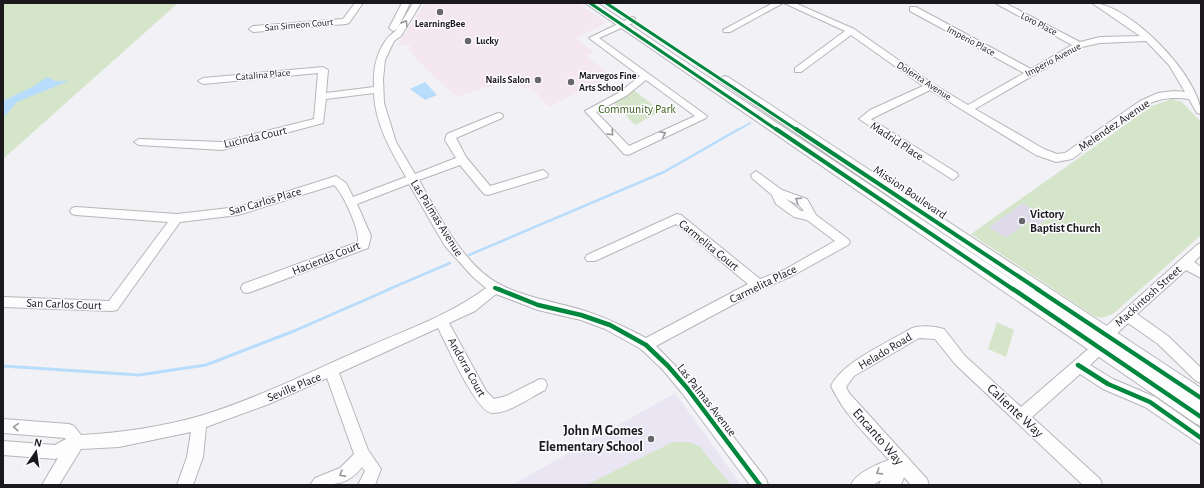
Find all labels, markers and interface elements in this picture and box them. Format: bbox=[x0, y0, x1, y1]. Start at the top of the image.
marker: LearningBee bbox=[435, 7, 445, 17]
street label: Loro Place bbox=[1019, 11, 1059, 38]
street label: San Simeon Court bbox=[264, 17, 334, 33]
place label: LearningBee bbox=[415, 19, 466, 29]
one-way arrow bbox=[400, 20, 407, 27]
street label: Imperio Place bbox=[945, 24, 997, 58]
marker: Lucky bbox=[463, 36, 473, 46]
place label: Lucky bbox=[476, 36, 499, 46]
street label: Imperio Avenue bbox=[1023, 41, 1083, 79]
street label: Dolerita Avenue bbox=[895, 60, 953, 102]
street label: Catalina Place bbox=[235, 68, 291, 82]
place label: Marvegos Fine Arts School bbox=[579, 71, 637, 93]
place label: Nails Salon bbox=[485, 75, 530, 85]
marker: Nails Salon bbox=[533, 75, 543, 85]
marker: Marvegos Fine Arts School bbox=[566, 77, 576, 87]
street label: Melendez Avenue bbox=[1076, 97, 1152, 153]
park label: Community Park bbox=[598, 103, 676, 116]
street label: Madrid Place bbox=[868, 119, 926, 163]
street label: Lucinda Court bbox=[222, 124, 288, 150]
one-way arrow bbox=[606, 128, 613, 135]
one-way arrow bbox=[659, 131, 667, 139]
street label: Mission Boulevard bbox=[871, 163, 949, 221]
street label: Las Palmas Avenue bbox=[409, 178, 465, 258]
street label: San Carlos Place bbox=[227, 185, 303, 217]
one-way arrow bbox=[795, 197, 802, 205]
place label: Victory Baptist Church bbox=[1030, 208, 1101, 234]
marker: Victory Baptist Church bbox=[1017, 216, 1027, 226]
street label: Carmelita Court bbox=[677, 217, 741, 273]
street label: Hacienda Court bbox=[290, 239, 362, 277]
street label: Carmelita Place bbox=[728, 263, 798, 305]
street label: Mackintosh Street bbox=[1113, 263, 1184, 329]
street label: San Carlos Court bbox=[26, 297, 102, 311]
street label: Helado Road bbox=[856, 330, 914, 372]
street label: Andorra Court bbox=[446, 335, 488, 399]
street label: Las Palmas Avenue bbox=[675, 362, 739, 438]
street label: Seville Place bbox=[265, 370, 323, 404]
street label: Caliente Way bbox=[984, 382, 1046, 440]
street label: Encanto Way bbox=[850, 406, 906, 468]
one-way arrow bbox=[13, 422, 19, 431]
place label: John M Gomes Elementary School bbox=[538, 424, 643, 454]
north arrow bbox=[16, 432, 56, 472]
marker: John M Gomes Elementary School bbox=[646, 434, 656, 444]
text: N bbox=[33, 437, 43, 449]
one-way arrow bbox=[876, 467, 883, 475]
one-way arrow bbox=[339, 469, 347, 476]

